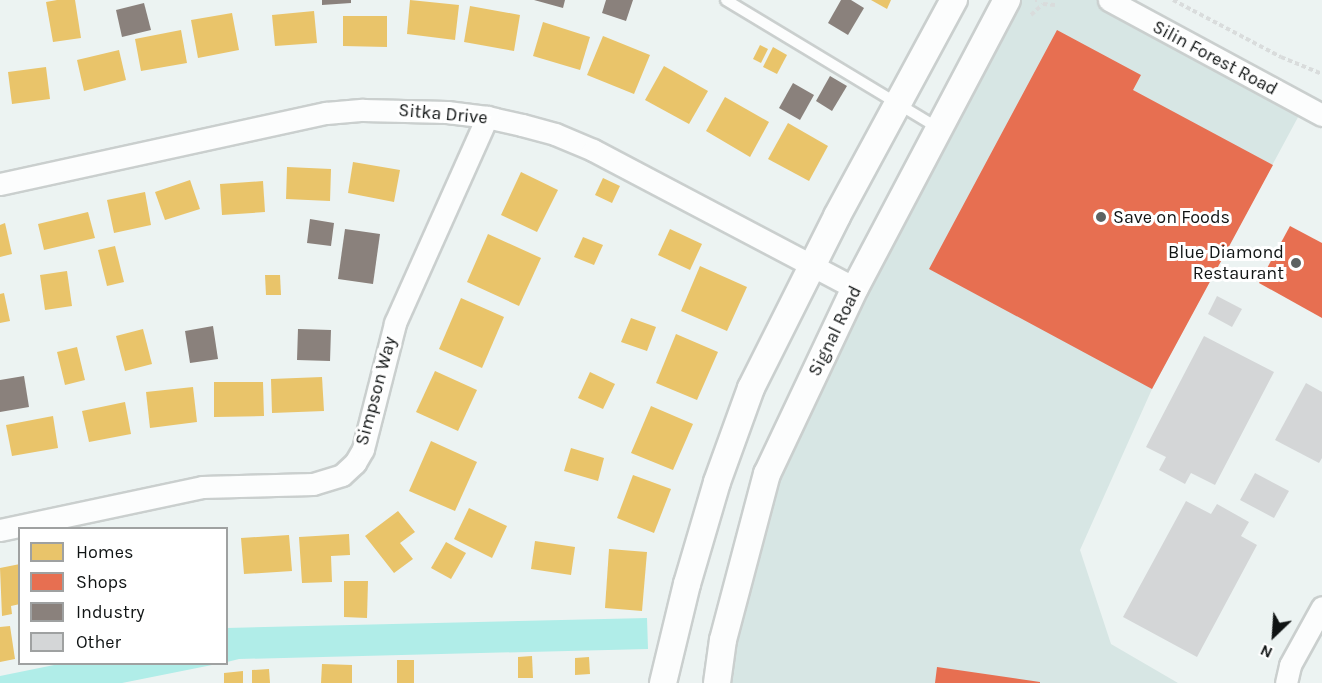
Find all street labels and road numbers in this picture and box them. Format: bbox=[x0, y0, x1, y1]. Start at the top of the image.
street label: Silin Forest Road bbox=[1149, 16, 1281, 100]
street label: Sitka Drive bbox=[398, 99, 488, 129]
street label: Signal Road bbox=[804, 282, 866, 380]
street label: Simpson Way bbox=[351, 334, 401, 448]

